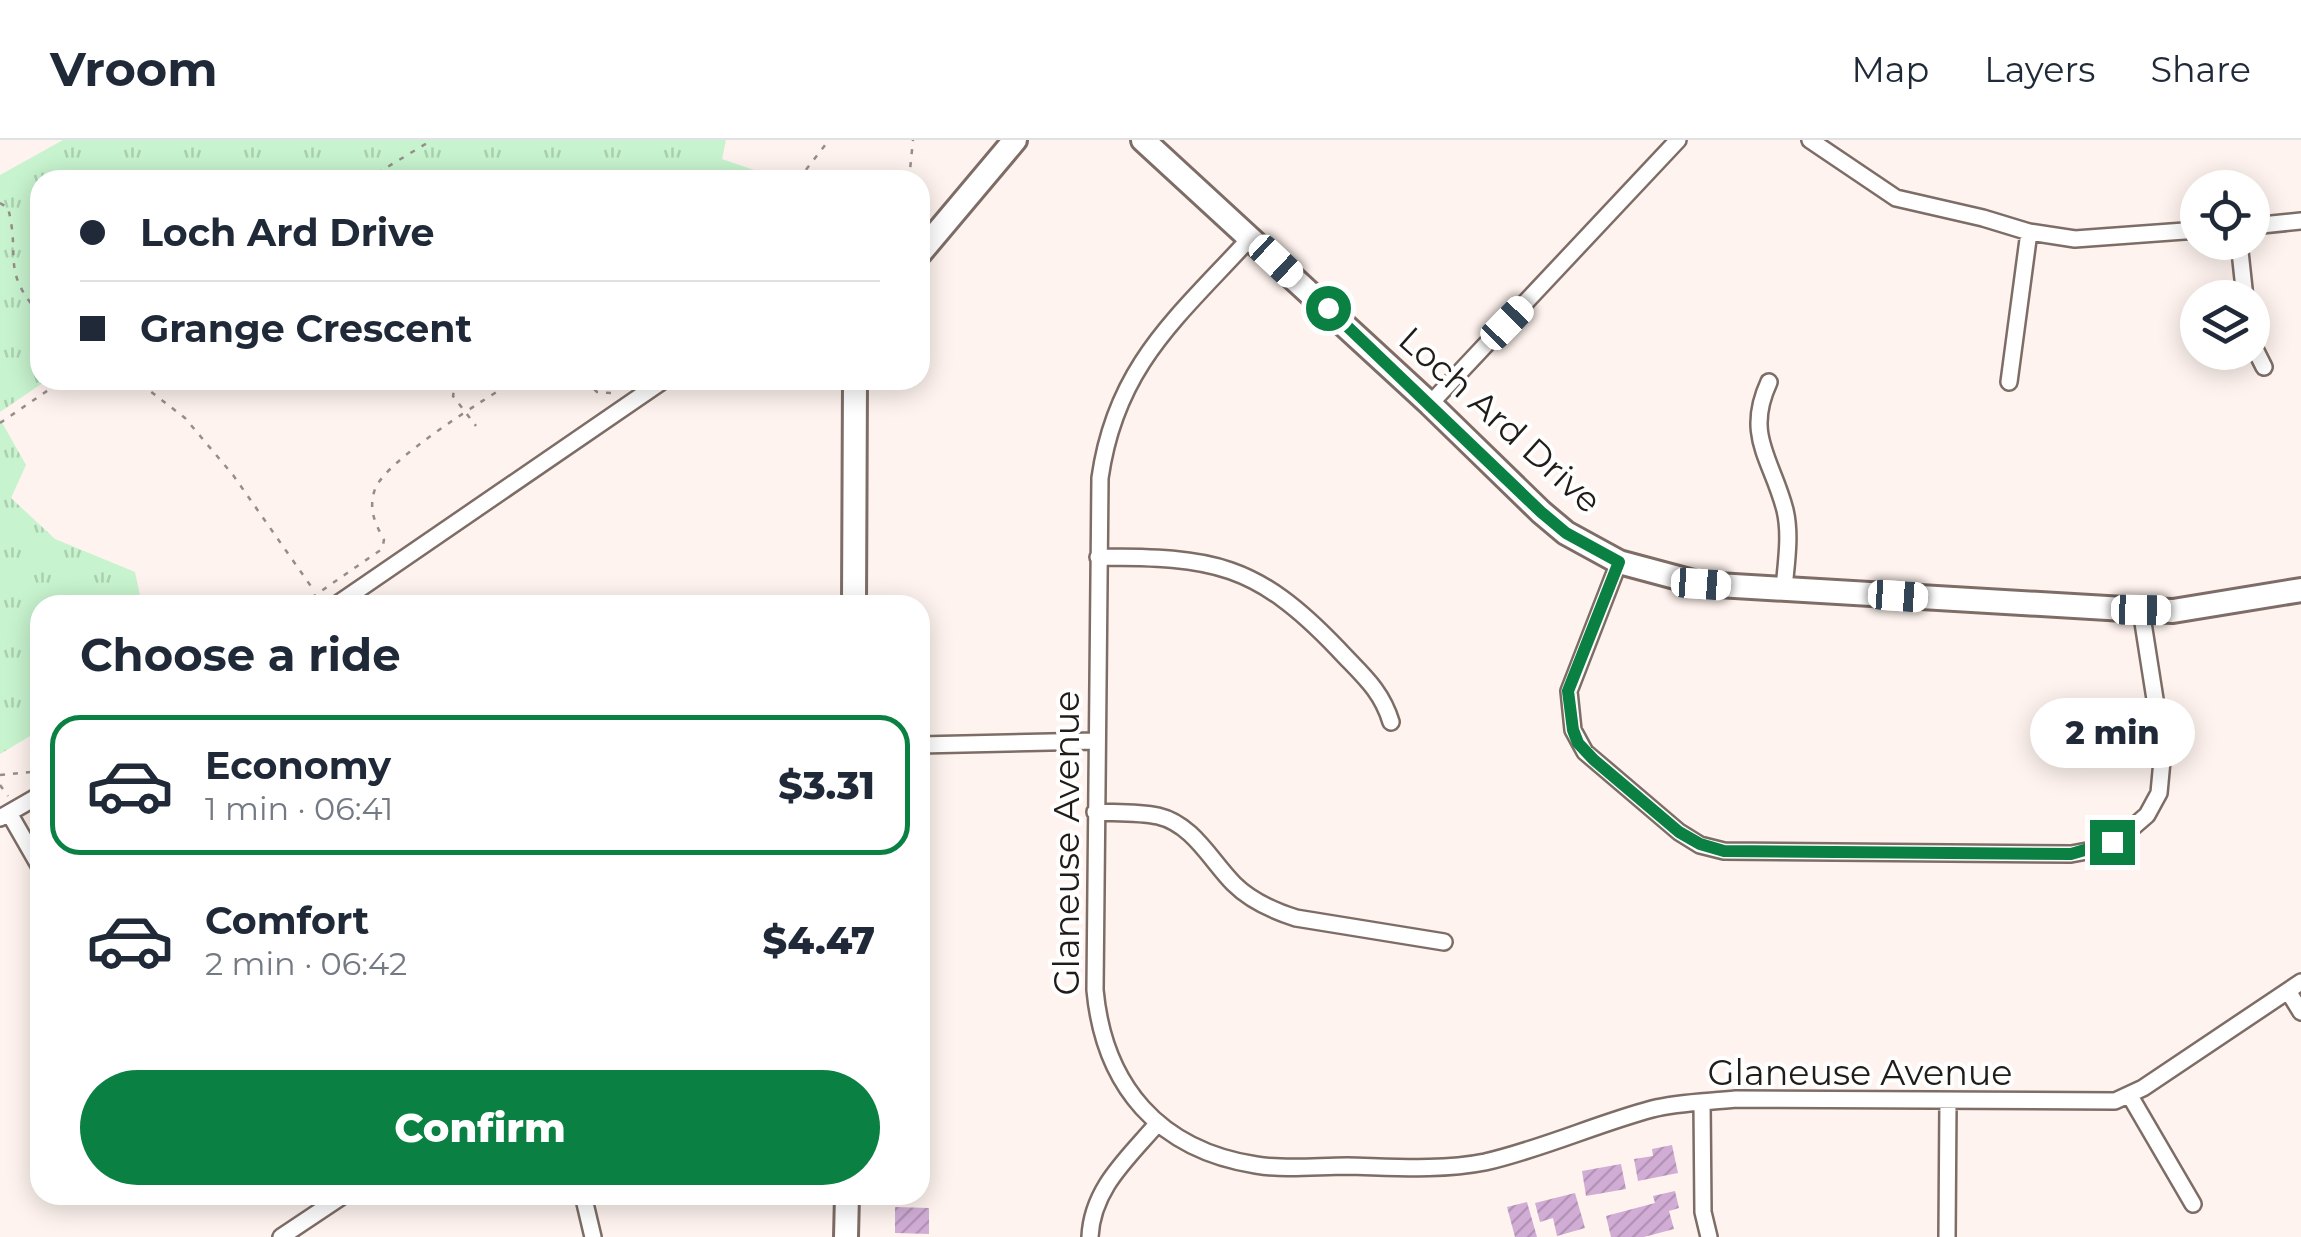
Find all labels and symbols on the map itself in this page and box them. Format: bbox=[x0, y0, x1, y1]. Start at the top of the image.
car bbox=[1244, 230, 1308, 292]
route start bbox=[1306, 286, 1351, 331]
car bbox=[1475, 291, 1539, 355]
street label: Loch Ard Drive bbox=[1390, 317, 1611, 522]
car bbox=[1670, 567, 1732, 601]
car bbox=[1867, 579, 1929, 613]
car bbox=[2111, 594, 2171, 626]
street label: Glaneuse Avenue bbox=[1045, 691, 1088, 995]
callout: 2 min bbox=[2030, 697, 2194, 767]
route end bbox=[2090, 820, 2135, 865]
street label: Glaneuse Avenue bbox=[1708, 1051, 2012, 1094]

